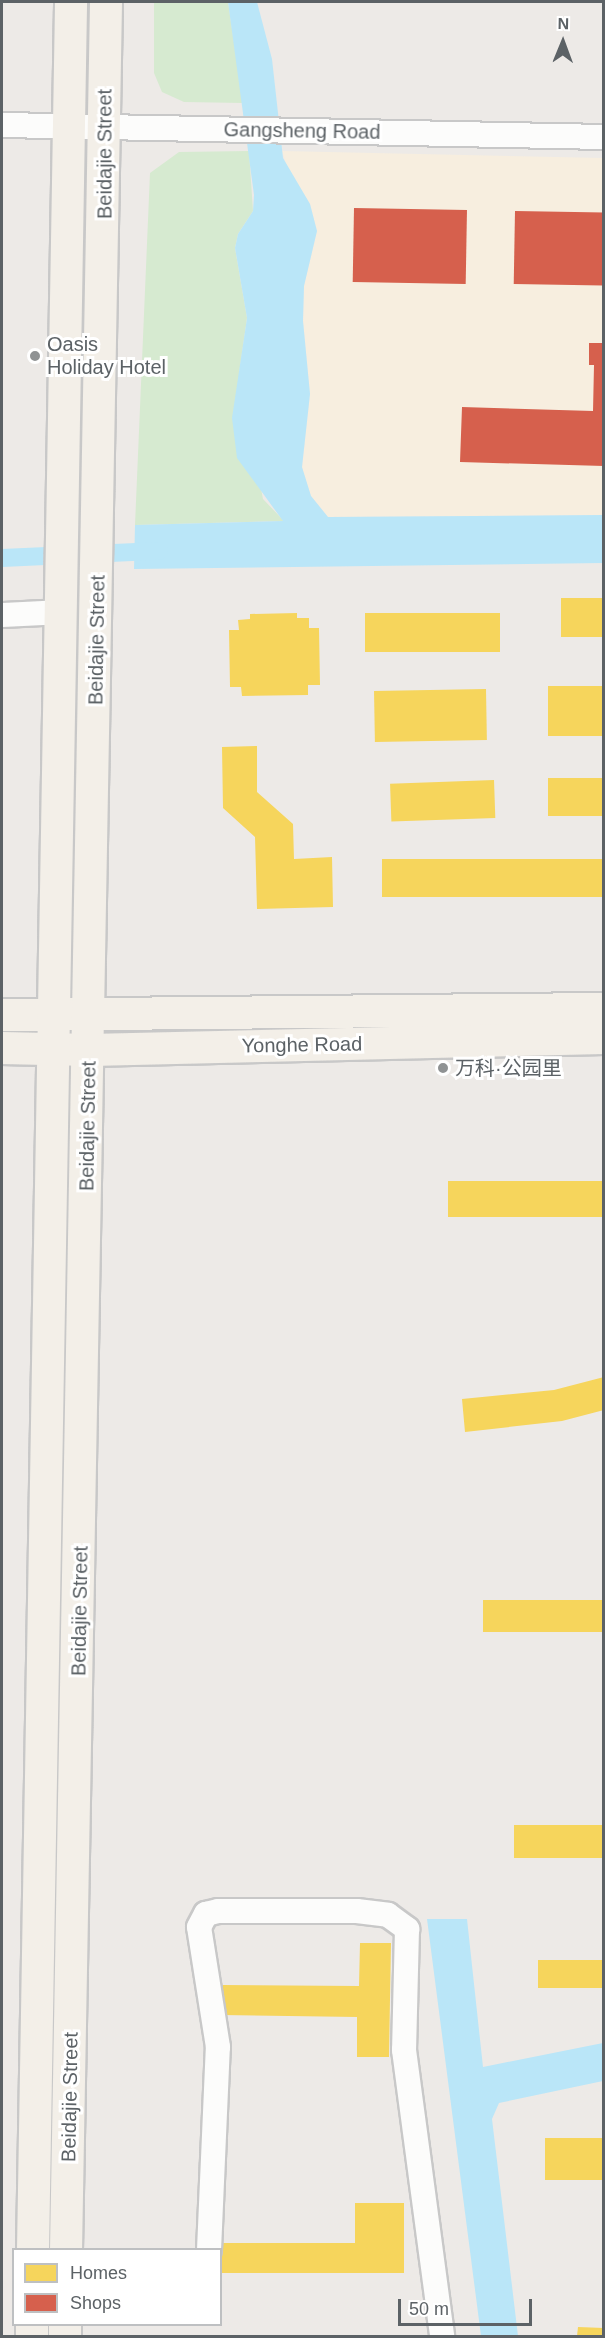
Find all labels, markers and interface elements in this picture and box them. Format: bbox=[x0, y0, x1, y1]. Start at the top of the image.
north arrow bbox=[533, 12, 593, 72]
text: N bbox=[557, 15, 569, 32]
street label: Beidajie Street bbox=[93, 89, 117, 219]
street label: Gangsheng Road bbox=[223, 118, 381, 144]
place label: Oasis Holiday Hotel bbox=[47, 332, 166, 379]
marker: Oasis Holiday Hotel bbox=[28, 349, 42, 363]
street label: Beidajie Street bbox=[84, 575, 110, 705]
street label: Yonghe Road bbox=[242, 1032, 362, 1058]
place label: 万科·公园里 bbox=[455, 1056, 562, 1080]
street label: Beidajie Street bbox=[75, 1061, 101, 1191]
marker: 万科·公园里 bbox=[436, 1061, 450, 1075]
street label: Beidajie Street bbox=[67, 1546, 93, 1676]
street label: Beidajie Street bbox=[57, 2032, 83, 2162]
legend bbox=[12, 2248, 222, 2326]
text: Homes bbox=[70, 2263, 127, 2283]
scale bar bbox=[401, 2287, 534, 2325]
text: Shops bbox=[70, 2293, 121, 2313]
text: 50 m bbox=[409, 2299, 449, 2319]

